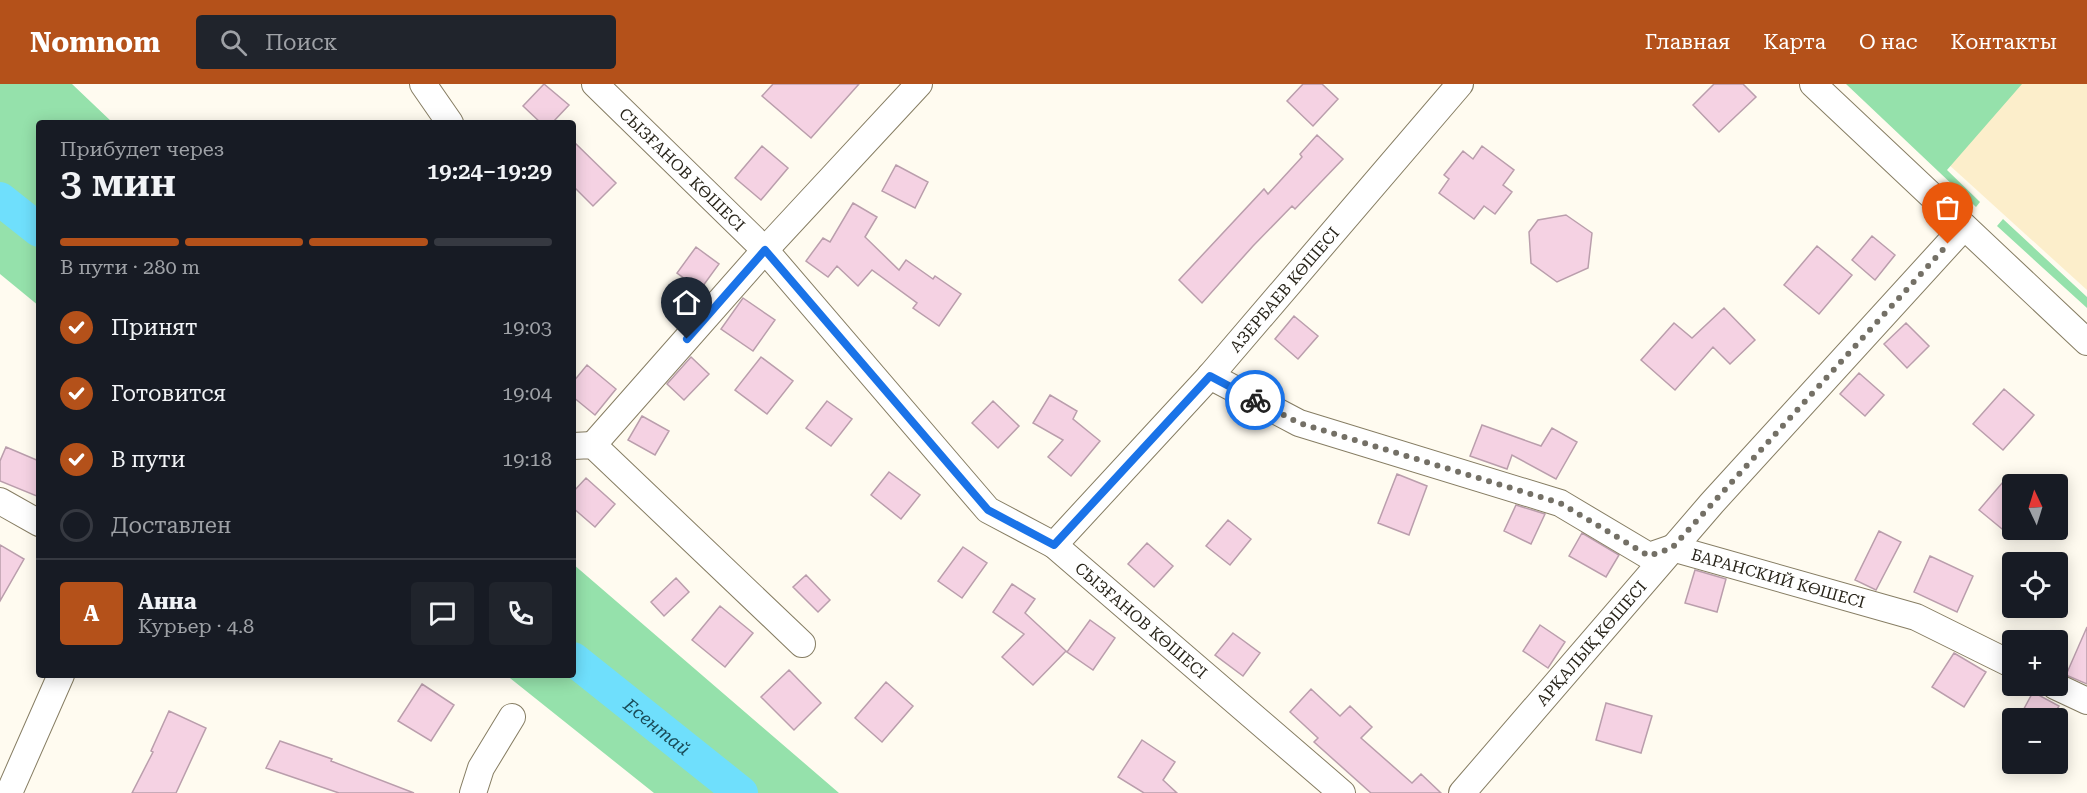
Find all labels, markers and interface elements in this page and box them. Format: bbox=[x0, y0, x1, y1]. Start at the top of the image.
search box bbox=[196, 15, 616, 69]
text: Nomnom bbox=[30, 26, 160, 59]
icon: search bbox=[217, 26, 250, 59]
text: Поиск bbox=[265, 30, 338, 55]
text: Главная bbox=[1645, 30, 1730, 54]
text: Карта bbox=[1763, 30, 1826, 54]
text: О нас bbox=[1859, 30, 1918, 54]
text: Контакты bbox=[1951, 30, 2057, 54]
street label: СЫЗҒАНОВ КӨШЕСІ bbox=[615, 104, 749, 235]
text: Прибудет через bbox=[60, 137, 224, 161]
text: 19:24–19:29 bbox=[427, 159, 552, 184]
text: 3 мин bbox=[60, 160, 176, 206]
pin bbox=[1922, 182, 1973, 244]
icon: bag bbox=[1931, 191, 1964, 224]
street label: АЗЕРБАЕВ КӨШЕСІ bbox=[1225, 223, 1343, 356]
text: В пути · 280 m bbox=[60, 255, 200, 279]
pin bbox=[661, 277, 712, 339]
icon: home bbox=[670, 286, 703, 319]
icon: check bbox=[60, 311, 93, 344]
text: Принят bbox=[111, 315, 198, 340]
text: 19:03 bbox=[502, 315, 552, 339]
courier bbox=[1225, 370, 1285, 430]
icon: check bbox=[60, 377, 93, 410]
text: Готовится bbox=[111, 381, 226, 406]
text: 19:04 bbox=[502, 381, 552, 405]
icon: bike bbox=[1239, 384, 1272, 417]
icon: check bbox=[60, 443, 93, 476]
text: В пути bbox=[111, 447, 186, 472]
text: 19:18 bbox=[502, 447, 552, 471]
north arrow bbox=[2002, 474, 2068, 540]
map controls bbox=[2002, 474, 2068, 774]
text: Доставлен bbox=[111, 513, 231, 538]
street label: БАРАНСКИЙ КӨШЕСІ bbox=[1689, 544, 1867, 612]
button: locate bbox=[2002, 552, 2068, 618]
street label: СЫЗҒАНОВ КӨШЕСІ bbox=[1071, 558, 1211, 682]
street label: АРҚАЛЫҚ КӨШЕСІ bbox=[1532, 577, 1650, 709]
button: chat bbox=[411, 582, 474, 645]
button: phone bbox=[489, 582, 552, 645]
text: Анна bbox=[138, 589, 197, 614]
text: А bbox=[84, 601, 99, 626]
text: Курьер · 4.8 bbox=[138, 614, 254, 638]
button: + bbox=[2002, 630, 2068, 696]
water label: Есентай bbox=[619, 693, 695, 759]
button: − bbox=[2002, 708, 2068, 774]

